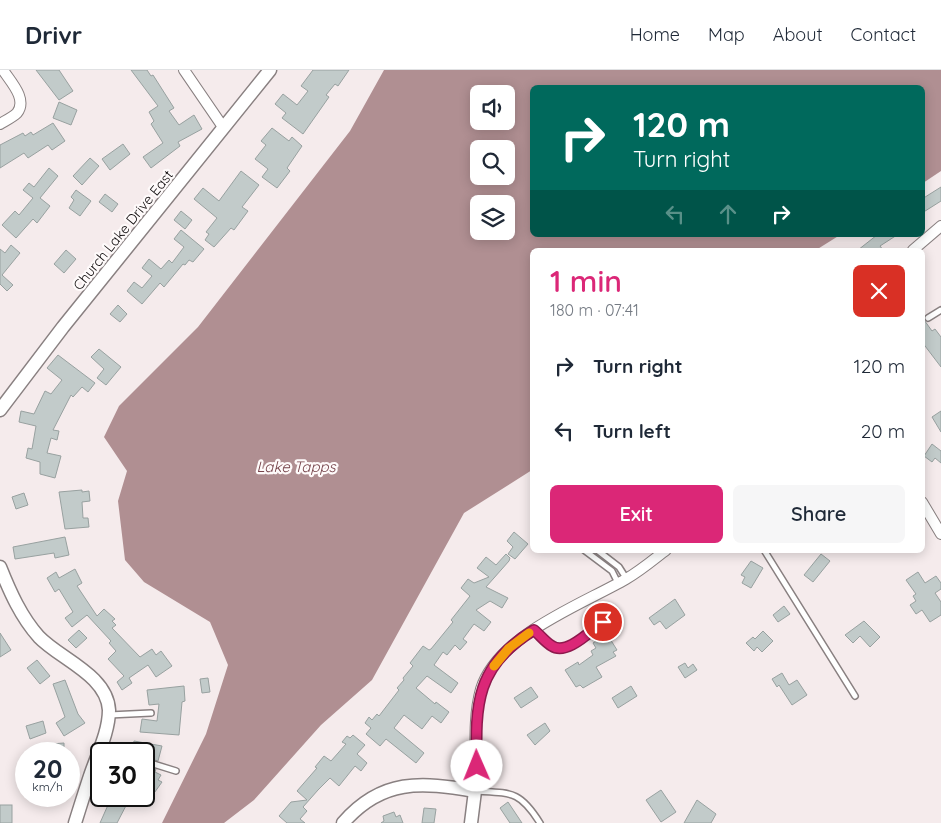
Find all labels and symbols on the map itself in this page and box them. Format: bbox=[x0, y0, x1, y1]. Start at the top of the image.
street label: Church Lake Drive East bbox=[69, 166, 177, 294]
water label: Lake Tapps bbox=[256, 457, 337, 476]
pin bbox=[582, 601, 624, 643]
position arrow bbox=[450, 739, 502, 791]
speed limit sign: 30 bbox=[90, 742, 155, 807]

